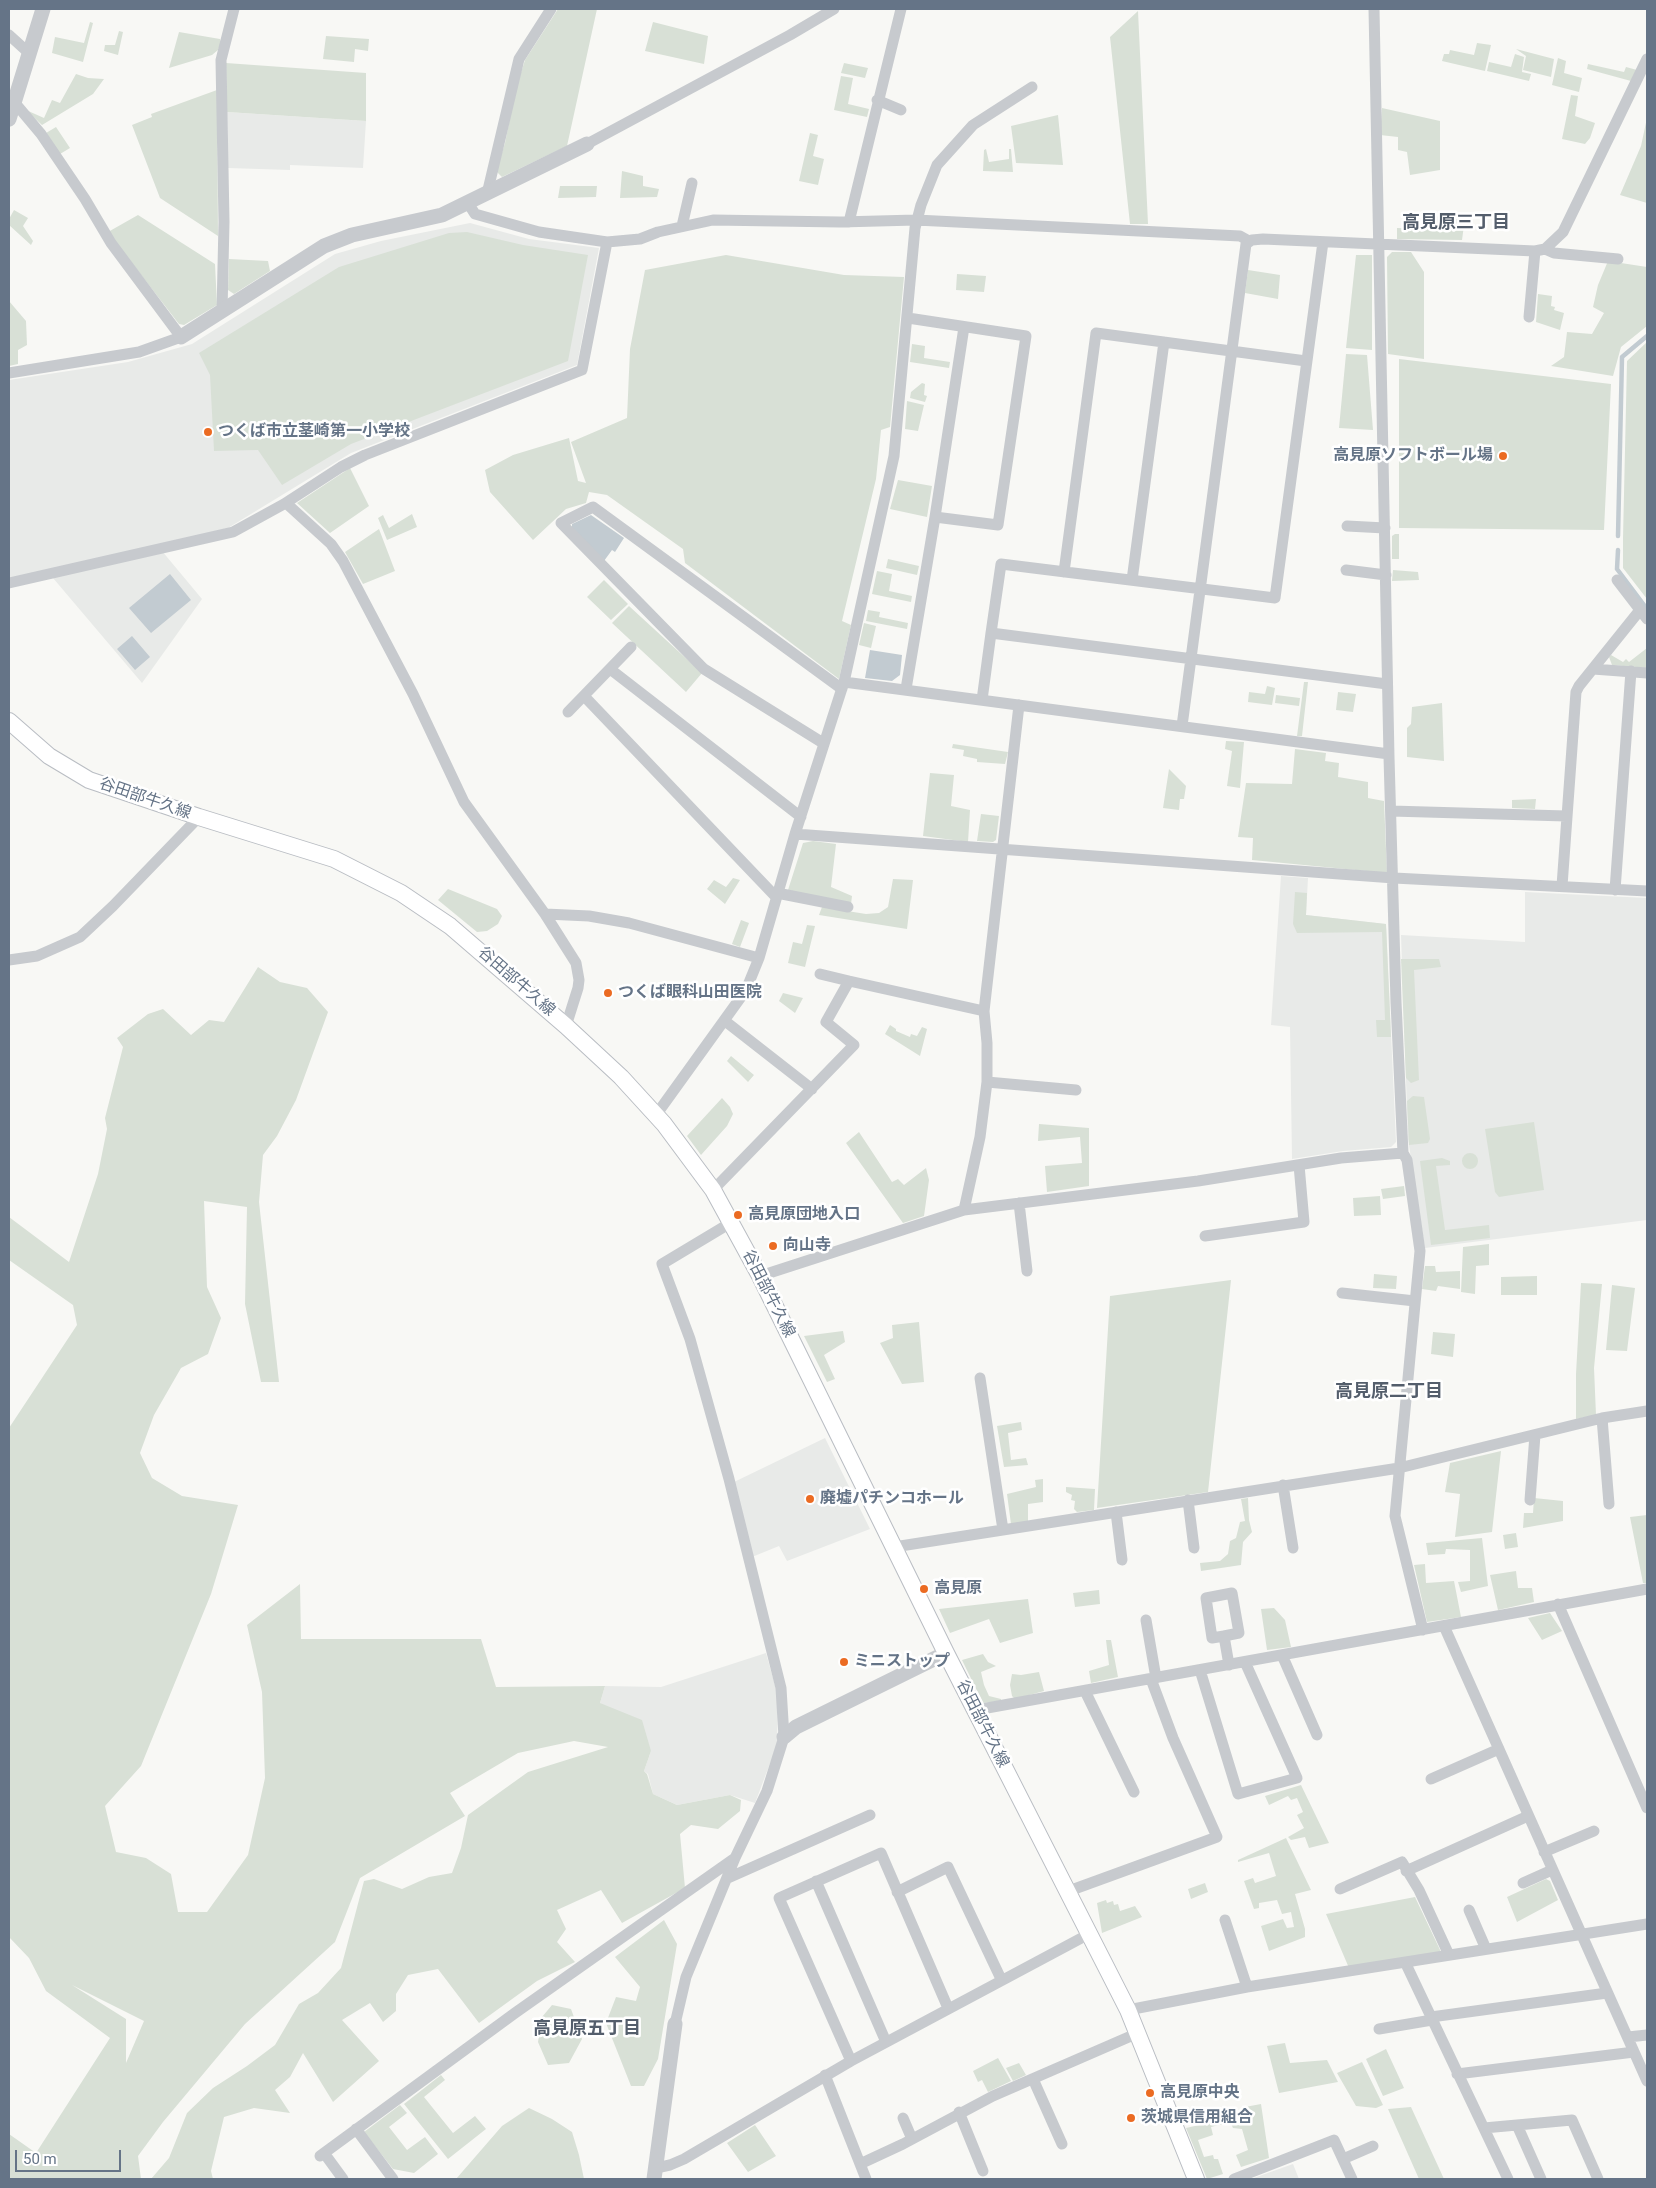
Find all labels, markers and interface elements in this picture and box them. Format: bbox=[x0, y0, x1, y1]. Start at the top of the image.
district label: 高見原三丁目 bbox=[1402, 212, 1510, 234]
place label: つくば市立茎崎第一小学校 bbox=[218, 422, 410, 442]
marker: つくば市立茎崎第一小学校 bbox=[202, 426, 214, 438]
place label: 高見原ソフトボール場 bbox=[1333, 446, 1493, 466]
marker: 高見原ソフトボール場 bbox=[1497, 450, 1509, 462]
street label: 谷田部牛久線 bbox=[96, 774, 194, 824]
street label: 谷田部牛久線 bbox=[473, 943, 559, 1021]
place label: つくば眼科山田医院 bbox=[618, 983, 762, 1003]
marker: つくば眼科山田医院 bbox=[602, 987, 614, 999]
place label: 高見原団地入口 bbox=[748, 1205, 860, 1225]
marker: 高見原団地入口 bbox=[732, 1209, 744, 1221]
place label: 向山寺 bbox=[783, 1236, 831, 1256]
marker: 向山寺 bbox=[767, 1240, 779, 1252]
street label: 谷田部牛久線 bbox=[738, 1247, 798, 1341]
district label: 高見原二丁目 bbox=[1335, 1381, 1443, 1403]
place label: 廃墟パチンコホール bbox=[820, 1489, 964, 1509]
marker: 廃墟パチンコホール bbox=[804, 1493, 816, 1505]
place label: 高見原 bbox=[934, 1579, 982, 1599]
marker: 高見原 bbox=[918, 1583, 930, 1595]
place label: ミニストップ bbox=[854, 1652, 950, 1672]
marker: ミニストップ bbox=[838, 1656, 850, 1668]
street label: 谷田部牛久線 bbox=[952, 1677, 1012, 1771]
district label: 高見原五丁目 bbox=[533, 2018, 641, 2040]
place label: 高見原中央 bbox=[1160, 2083, 1240, 2103]
marker: 高見原中央 bbox=[1144, 2087, 1156, 2099]
place label: 茨城県信用組合 bbox=[1141, 2108, 1253, 2128]
marker: 茨城県信用組合 bbox=[1125, 2112, 1137, 2124]
scale bar bbox=[18, 2140, 124, 2172]
text: 50 m bbox=[23, 2150, 57, 2168]

